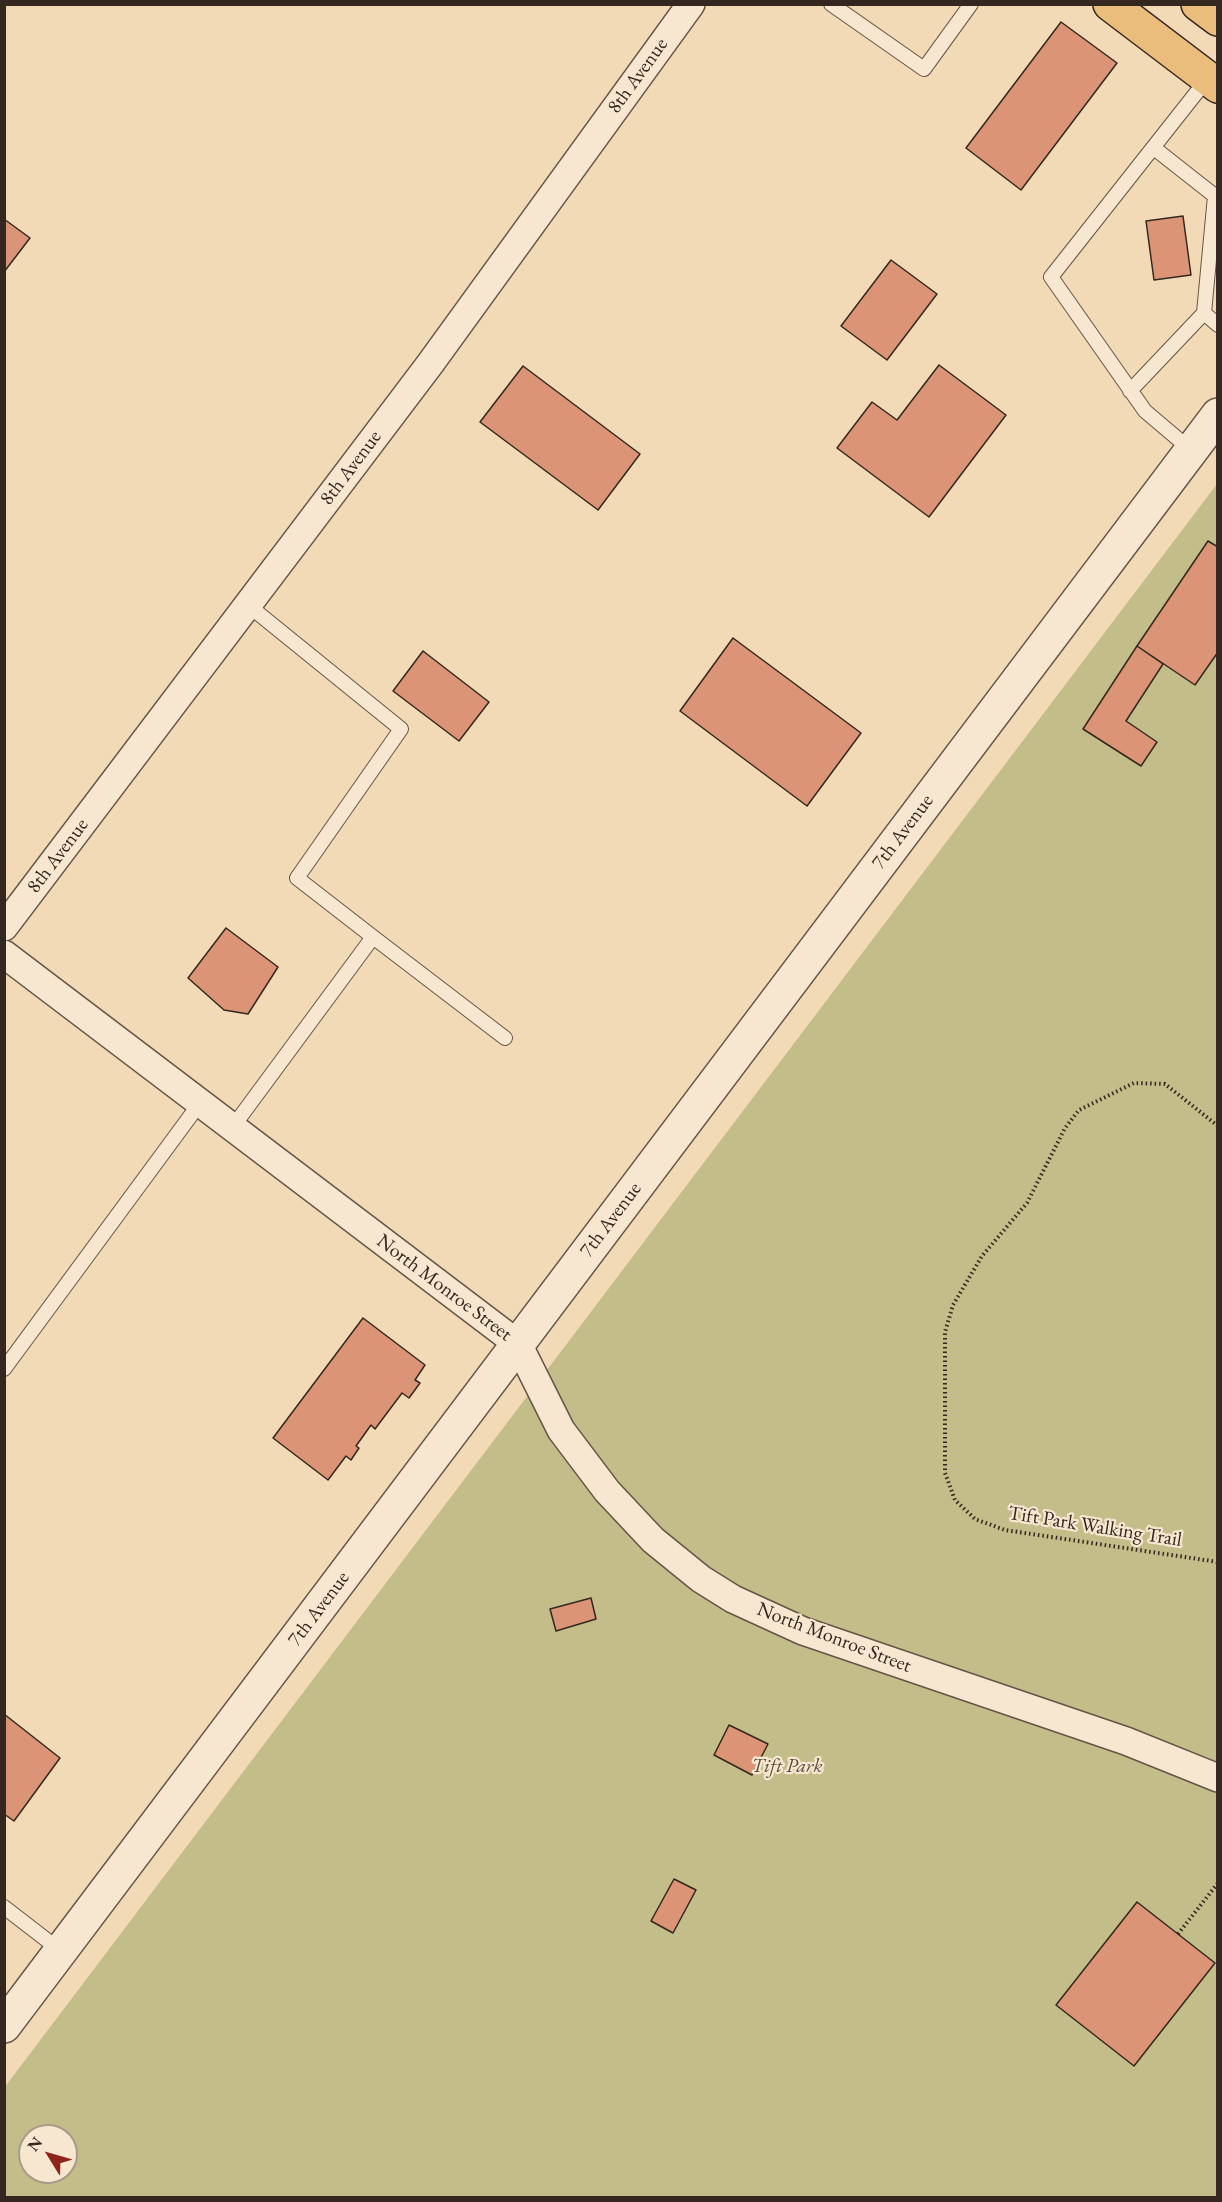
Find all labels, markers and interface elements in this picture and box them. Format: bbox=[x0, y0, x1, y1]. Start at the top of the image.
street label: 8th Avenue bbox=[603, 34, 673, 118]
street label: 8th Avenue bbox=[315, 426, 387, 510]
street label: 7th Avenue bbox=[867, 790, 939, 874]
street label: 8th Avenue bbox=[22, 814, 94, 898]
street label: 7th Avenue bbox=[575, 1178, 647, 1262]
street label: North Monroe Street bbox=[372, 1229, 516, 1347]
street label: Tift Park Walking Trail bbox=[1006, 1501, 1184, 1553]
street label: 7th Avenue bbox=[283, 1567, 355, 1651]
street label: North Monroe Street bbox=[753, 1598, 915, 1678]
park label: Tift Park bbox=[751, 1755, 823, 1779]
north arrow bbox=[18, 2124, 78, 2184]
text: N bbox=[23, 2133, 47, 2156]

